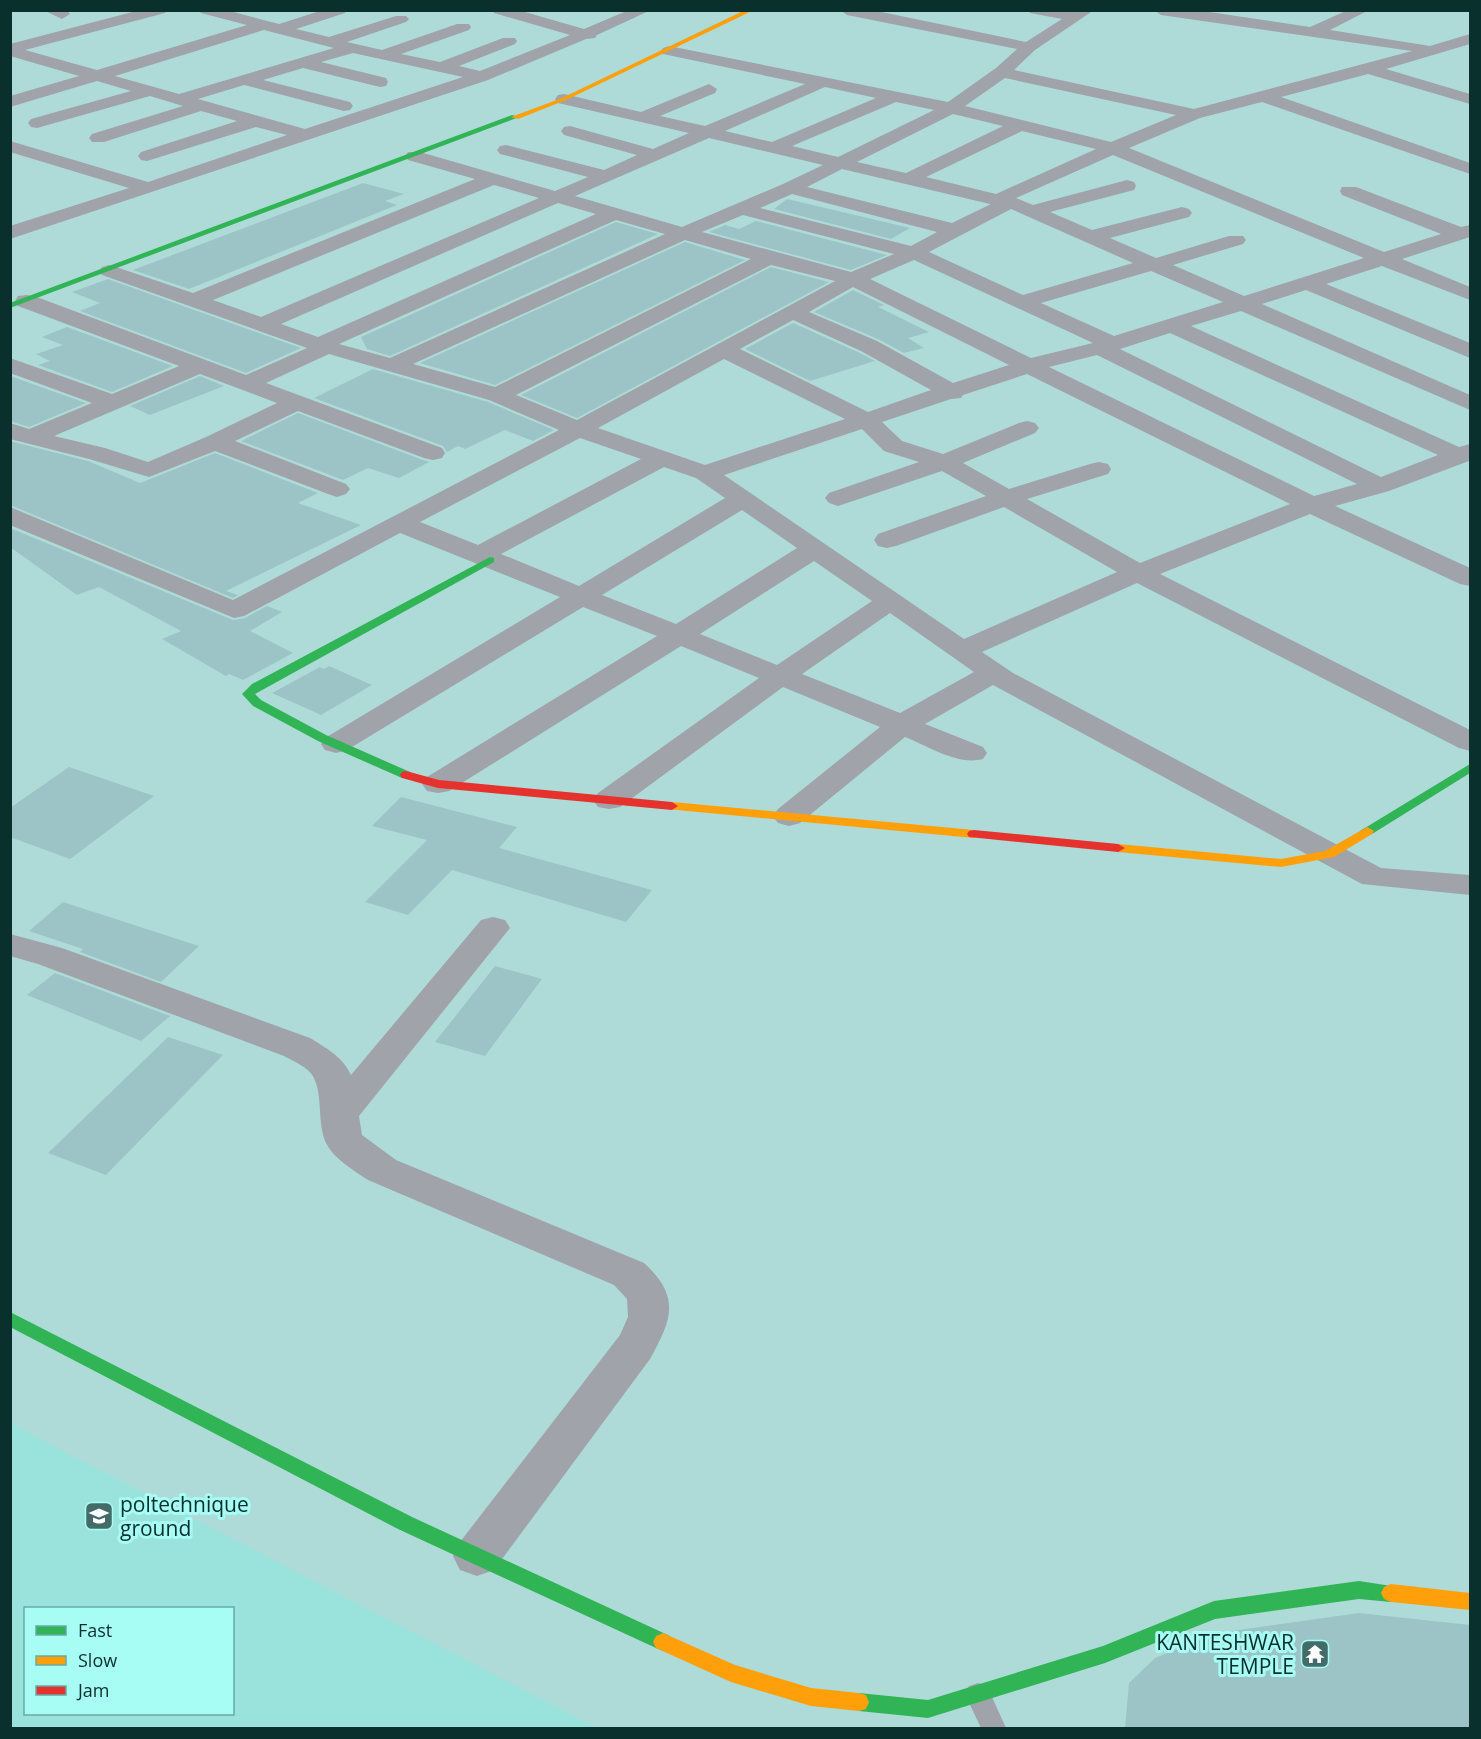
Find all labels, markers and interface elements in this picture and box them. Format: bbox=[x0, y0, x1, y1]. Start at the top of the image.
place label: poltechnique ground bbox=[120, 1490, 249, 1542]
school or university icon: poltechnique ground bbox=[83, 1500, 115, 1532]
legend bbox=[24, 1607, 234, 1715]
text: Fast bbox=[78, 1618, 112, 1642]
place label: KANTESHWAR TEMPLE bbox=[1156, 1628, 1294, 1680]
temple icon: KANTESHWAR TEMPLE bbox=[1299, 1638, 1331, 1670]
text: Slow bbox=[78, 1648, 117, 1672]
text: Jam bbox=[76, 1678, 110, 1702]

